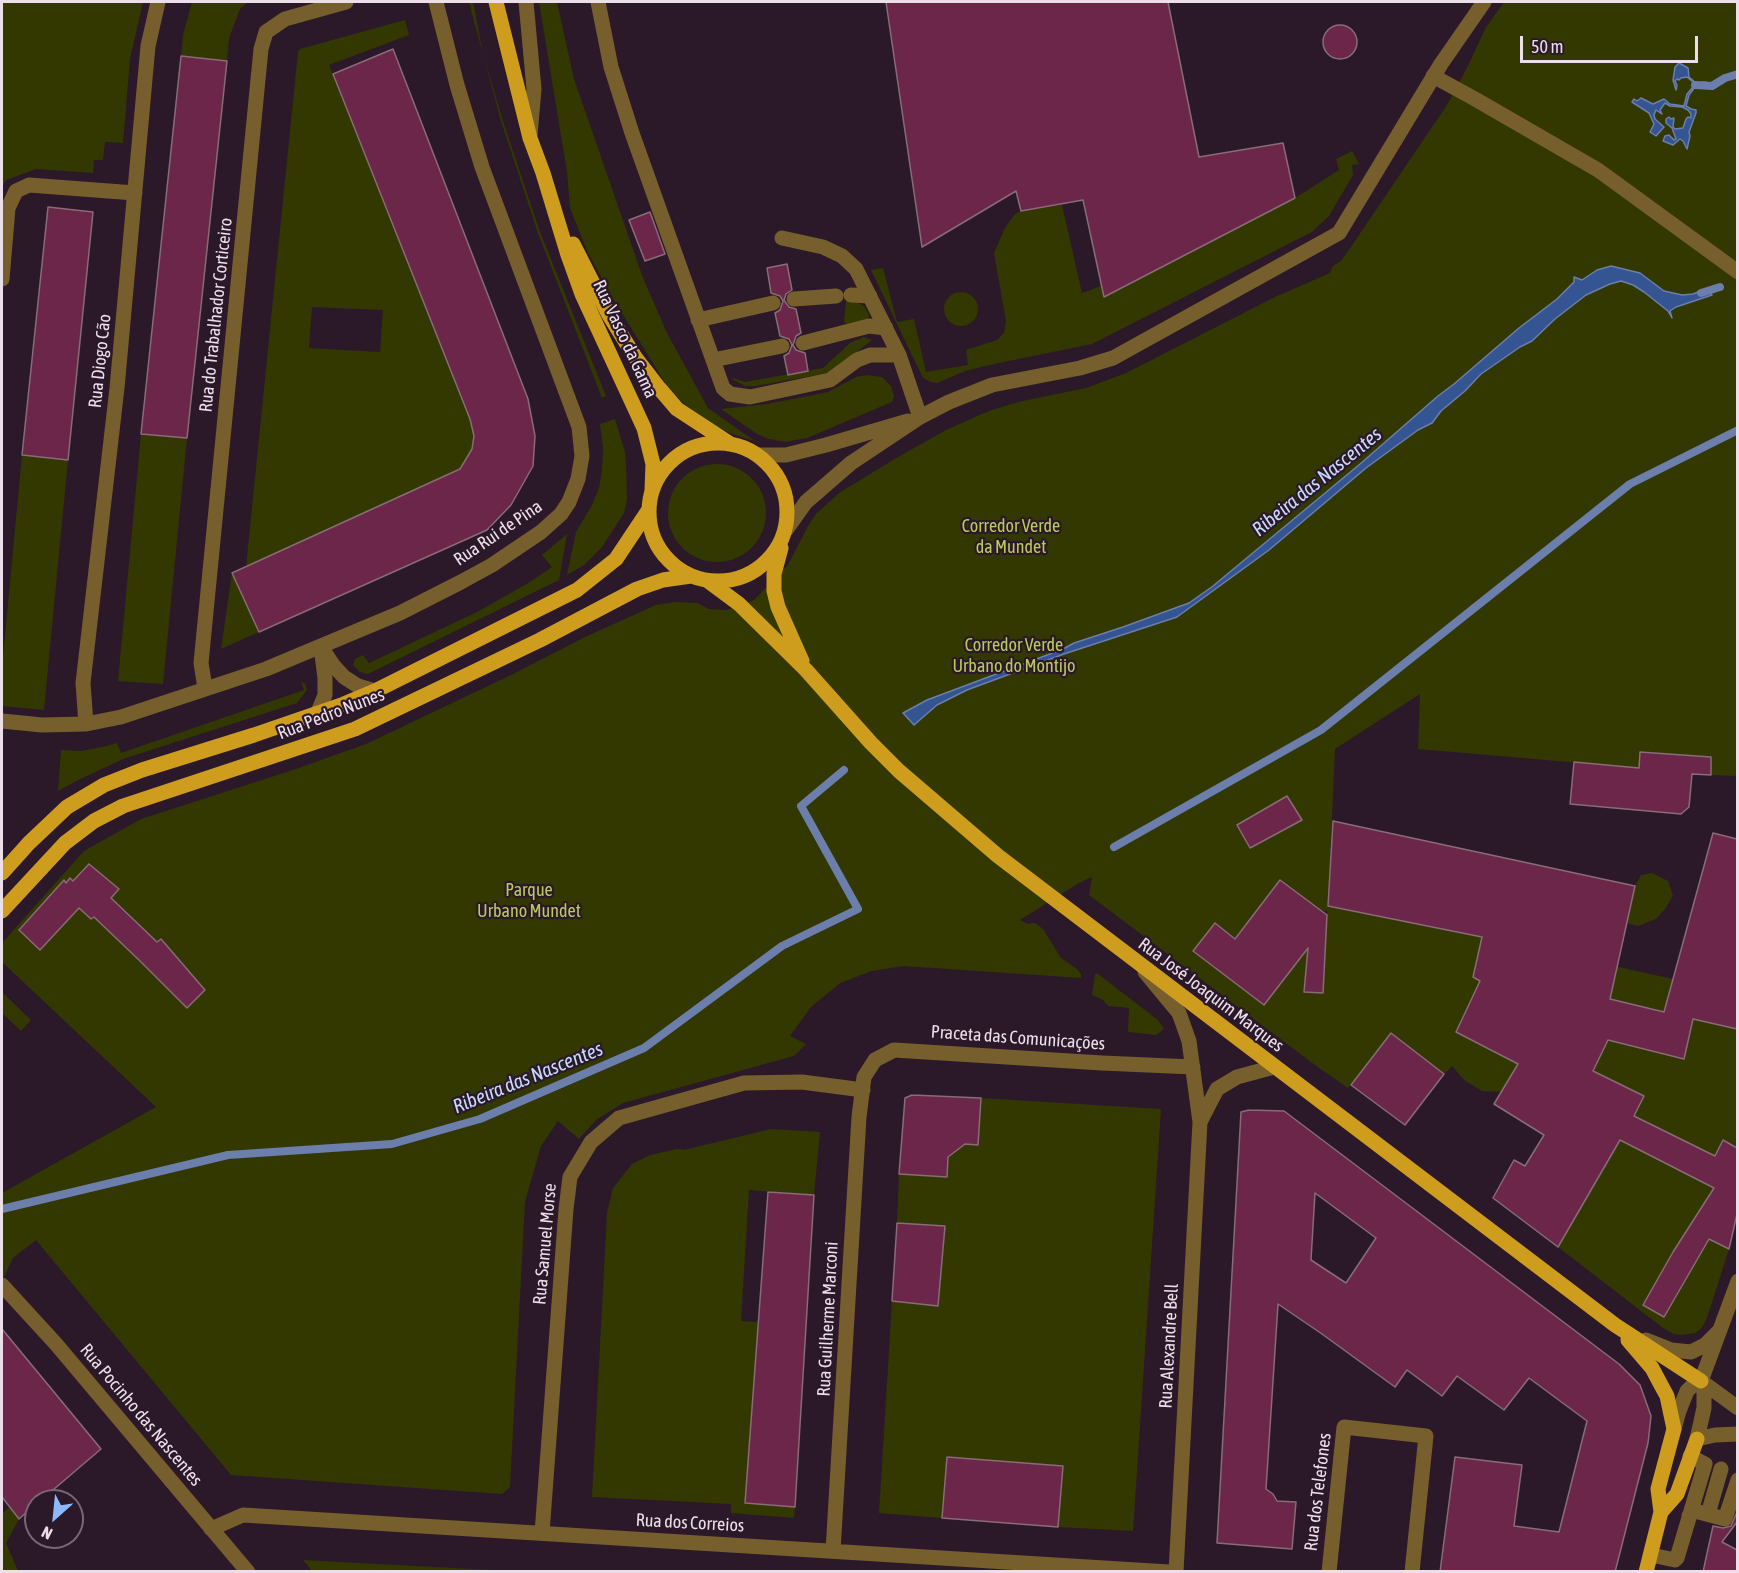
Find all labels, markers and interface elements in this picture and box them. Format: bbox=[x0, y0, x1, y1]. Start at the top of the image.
scale bar bbox=[1523, 24, 1702, 62]
text: 50 m bbox=[1531, 36, 1563, 57]
street label: Rua do Trabalhador Corticeiro bbox=[195, 217, 237, 413]
street label: Rua Vasco da Gama bbox=[588, 277, 662, 401]
street label: Rua Diogo Cão bbox=[84, 313, 116, 409]
water label: Ribeira das Nascentes bbox=[1247, 422, 1387, 542]
street label: Rua Rui de Pina bbox=[450, 496, 546, 570]
park label: Corredor Verde da Mundet bbox=[962, 515, 1060, 558]
park label: Corredor Verde Urbano do Montijo bbox=[952, 634, 1076, 676]
street label: Rua Pedro Nunes bbox=[275, 684, 387, 744]
park label: Parque Urbano Mundet bbox=[477, 879, 581, 922]
street label: Rua José Joaquim Marques bbox=[1134, 933, 1288, 1057]
street label: Praceta das Comunicações bbox=[930, 1021, 1106, 1055]
water label: Ribeira das Nascentes bbox=[449, 1037, 607, 1119]
street label: Rua Samuel Morse bbox=[529, 1182, 561, 1306]
street label: Rua Guilherme Marconi bbox=[813, 1241, 843, 1397]
street label: Rua Alexandre Bell bbox=[1155, 1283, 1183, 1409]
street label: Rua Pocinho das Nascentes bbox=[75, 1340, 207, 1490]
street label: Rua dos Telefones bbox=[1300, 1432, 1336, 1552]
north arrow bbox=[24, 1489, 84, 1549]
street label: Rua dos Correios bbox=[635, 1509, 745, 1537]
text: N bbox=[38, 1523, 55, 1543]

